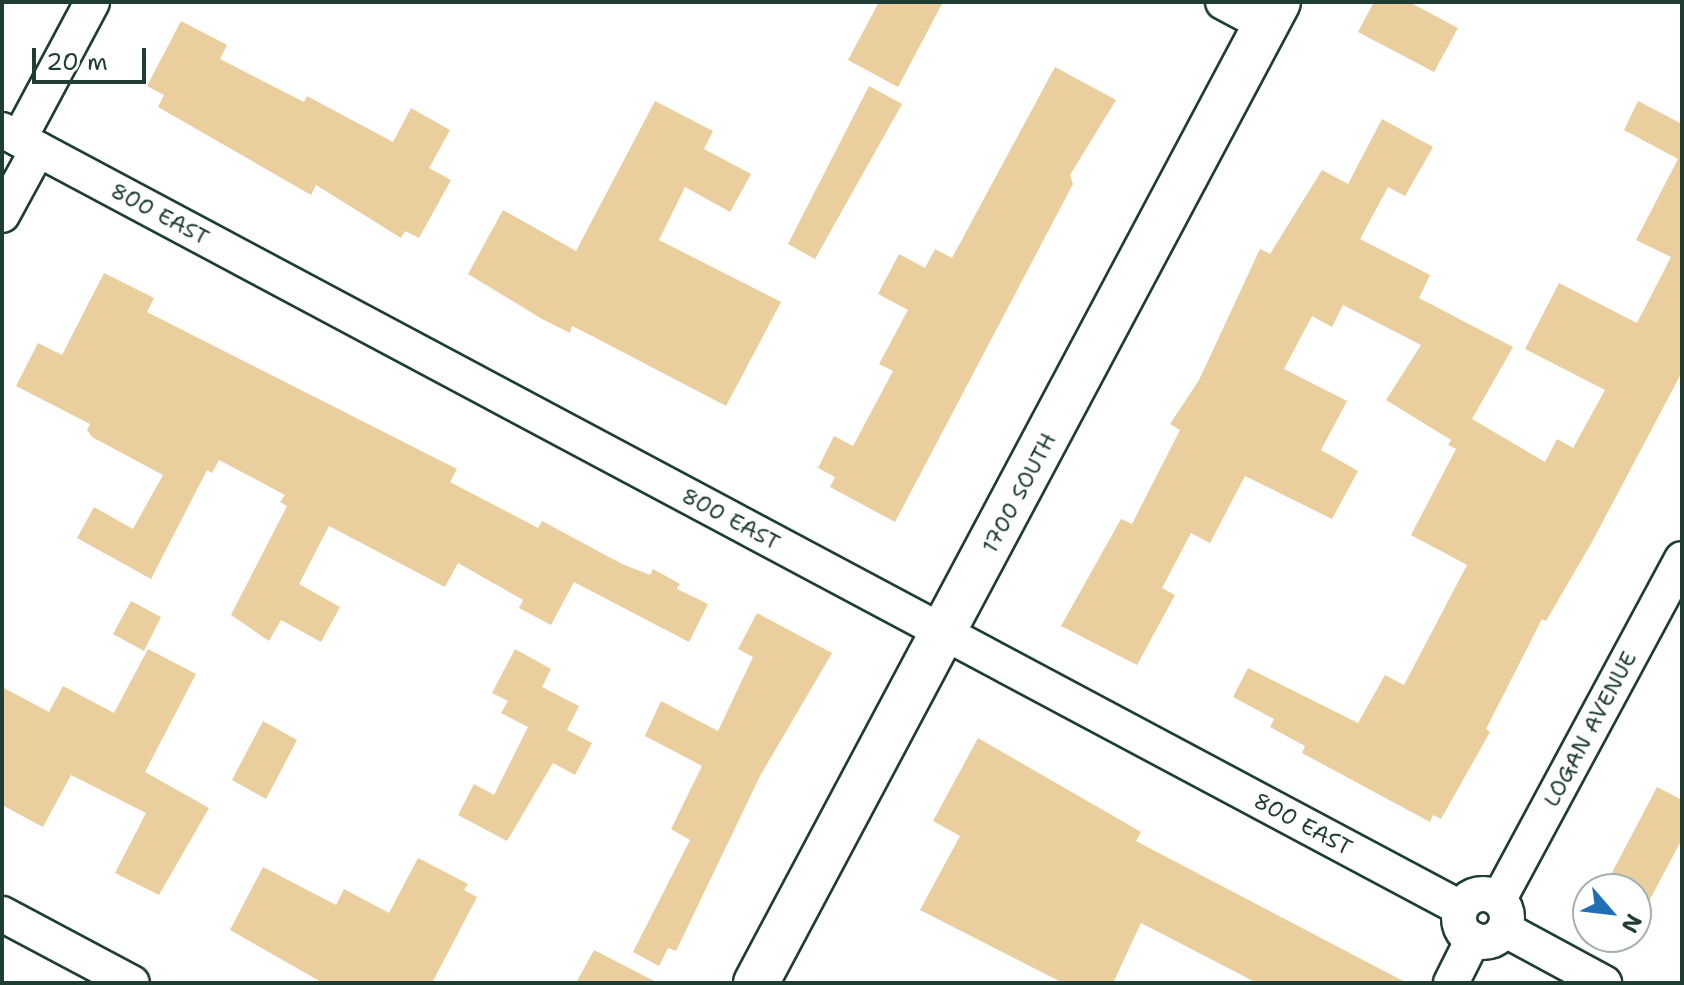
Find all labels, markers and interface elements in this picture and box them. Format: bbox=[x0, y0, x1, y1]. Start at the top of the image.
scale bar bbox=[36, 32, 150, 82]
text: 20 m bbox=[46, 46, 108, 78]
street label: 800 EAST bbox=[106, 177, 214, 251]
street label: 1700 SOUTH bbox=[976, 428, 1062, 558]
street label: 800 EAST bbox=[677, 482, 785, 556]
street label: LOGAN AVENUE bbox=[1538, 647, 1642, 811]
street label: 800 EAST bbox=[1249, 787, 1357, 861]
north arrow bbox=[1572, 873, 1652, 953]
text: N bbox=[1615, 909, 1649, 938]

